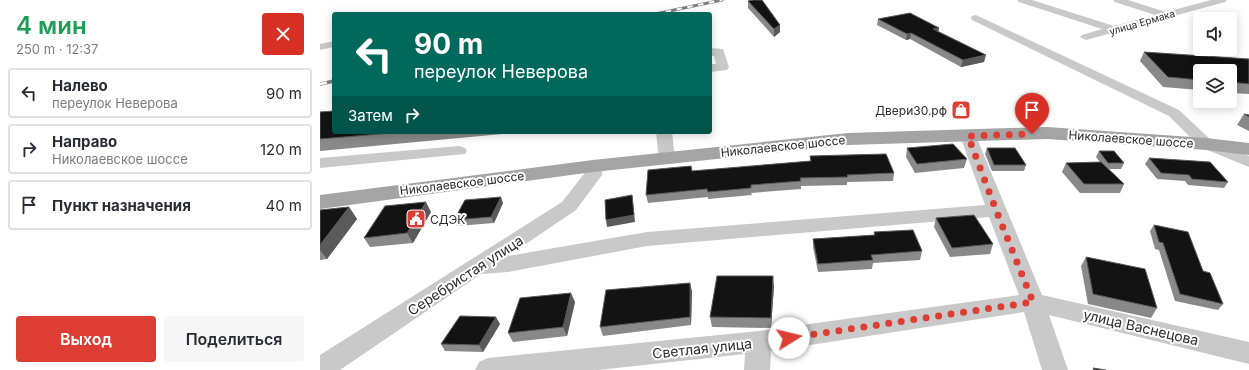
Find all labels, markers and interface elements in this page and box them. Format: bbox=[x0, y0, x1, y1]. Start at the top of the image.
street label: улица Ермака bbox=[1108, 7, 1176, 37]
text: 4 мин bbox=[16, 11, 87, 40]
map controls bbox=[1193, 12, 1237, 108]
button: sound bbox=[1193, 12, 1237, 56]
button: close bbox=[262, 13, 304, 55]
text: 90 m bbox=[414, 27, 483, 61]
icon: left bbox=[348, 28, 400, 80]
text: 250 m · 12:37 bbox=[16, 41, 98, 57]
text: переулок Неверова bbox=[414, 61, 588, 82]
button: layers bbox=[1193, 64, 1237, 108]
text: Налево bbox=[52, 76, 108, 95]
icon: left bbox=[18, 82, 40, 104]
text: 90 m bbox=[266, 84, 302, 103]
pin bbox=[1015, 93, 1049, 134]
text: переулок Неверова bbox=[52, 95, 178, 111]
shop icon: Двери30.рф bbox=[950, 99, 972, 121]
icon: arrive bbox=[1021, 99, 1043, 121]
place label: Двери30.рф bbox=[875, 103, 947, 118]
icon: right bbox=[401, 104, 423, 126]
text: Затем bbox=[348, 106, 393, 125]
street label: Николаевское шоссе bbox=[1068, 127, 1194, 151]
text: Направо bbox=[52, 132, 117, 151]
street label: Николаевское шоссе bbox=[720, 132, 846, 160]
icon: right bbox=[18, 138, 40, 160]
text: 120 m bbox=[260, 140, 302, 159]
text: Николаевское шоссе bbox=[52, 151, 188, 167]
street label: Николаевское шоссе bbox=[399, 168, 525, 198]
icon: arrive bbox=[18, 194, 40, 216]
text: Пункт назначения bbox=[52, 196, 191, 215]
text: 40 m bbox=[265, 196, 302, 215]
public building icon: СДЭК bbox=[405, 208, 427, 230]
place label: СДЭК bbox=[430, 212, 465, 227]
street label: Серебристая улица bbox=[404, 231, 526, 319]
street label: улица Васнецова bbox=[1082, 305, 1200, 349]
button: Выход bbox=[16, 316, 156, 362]
button: Поделиться bbox=[164, 316, 304, 362]
position arrow bbox=[768, 317, 810, 359]
street label: Светлая улица bbox=[651, 334, 753, 362]

